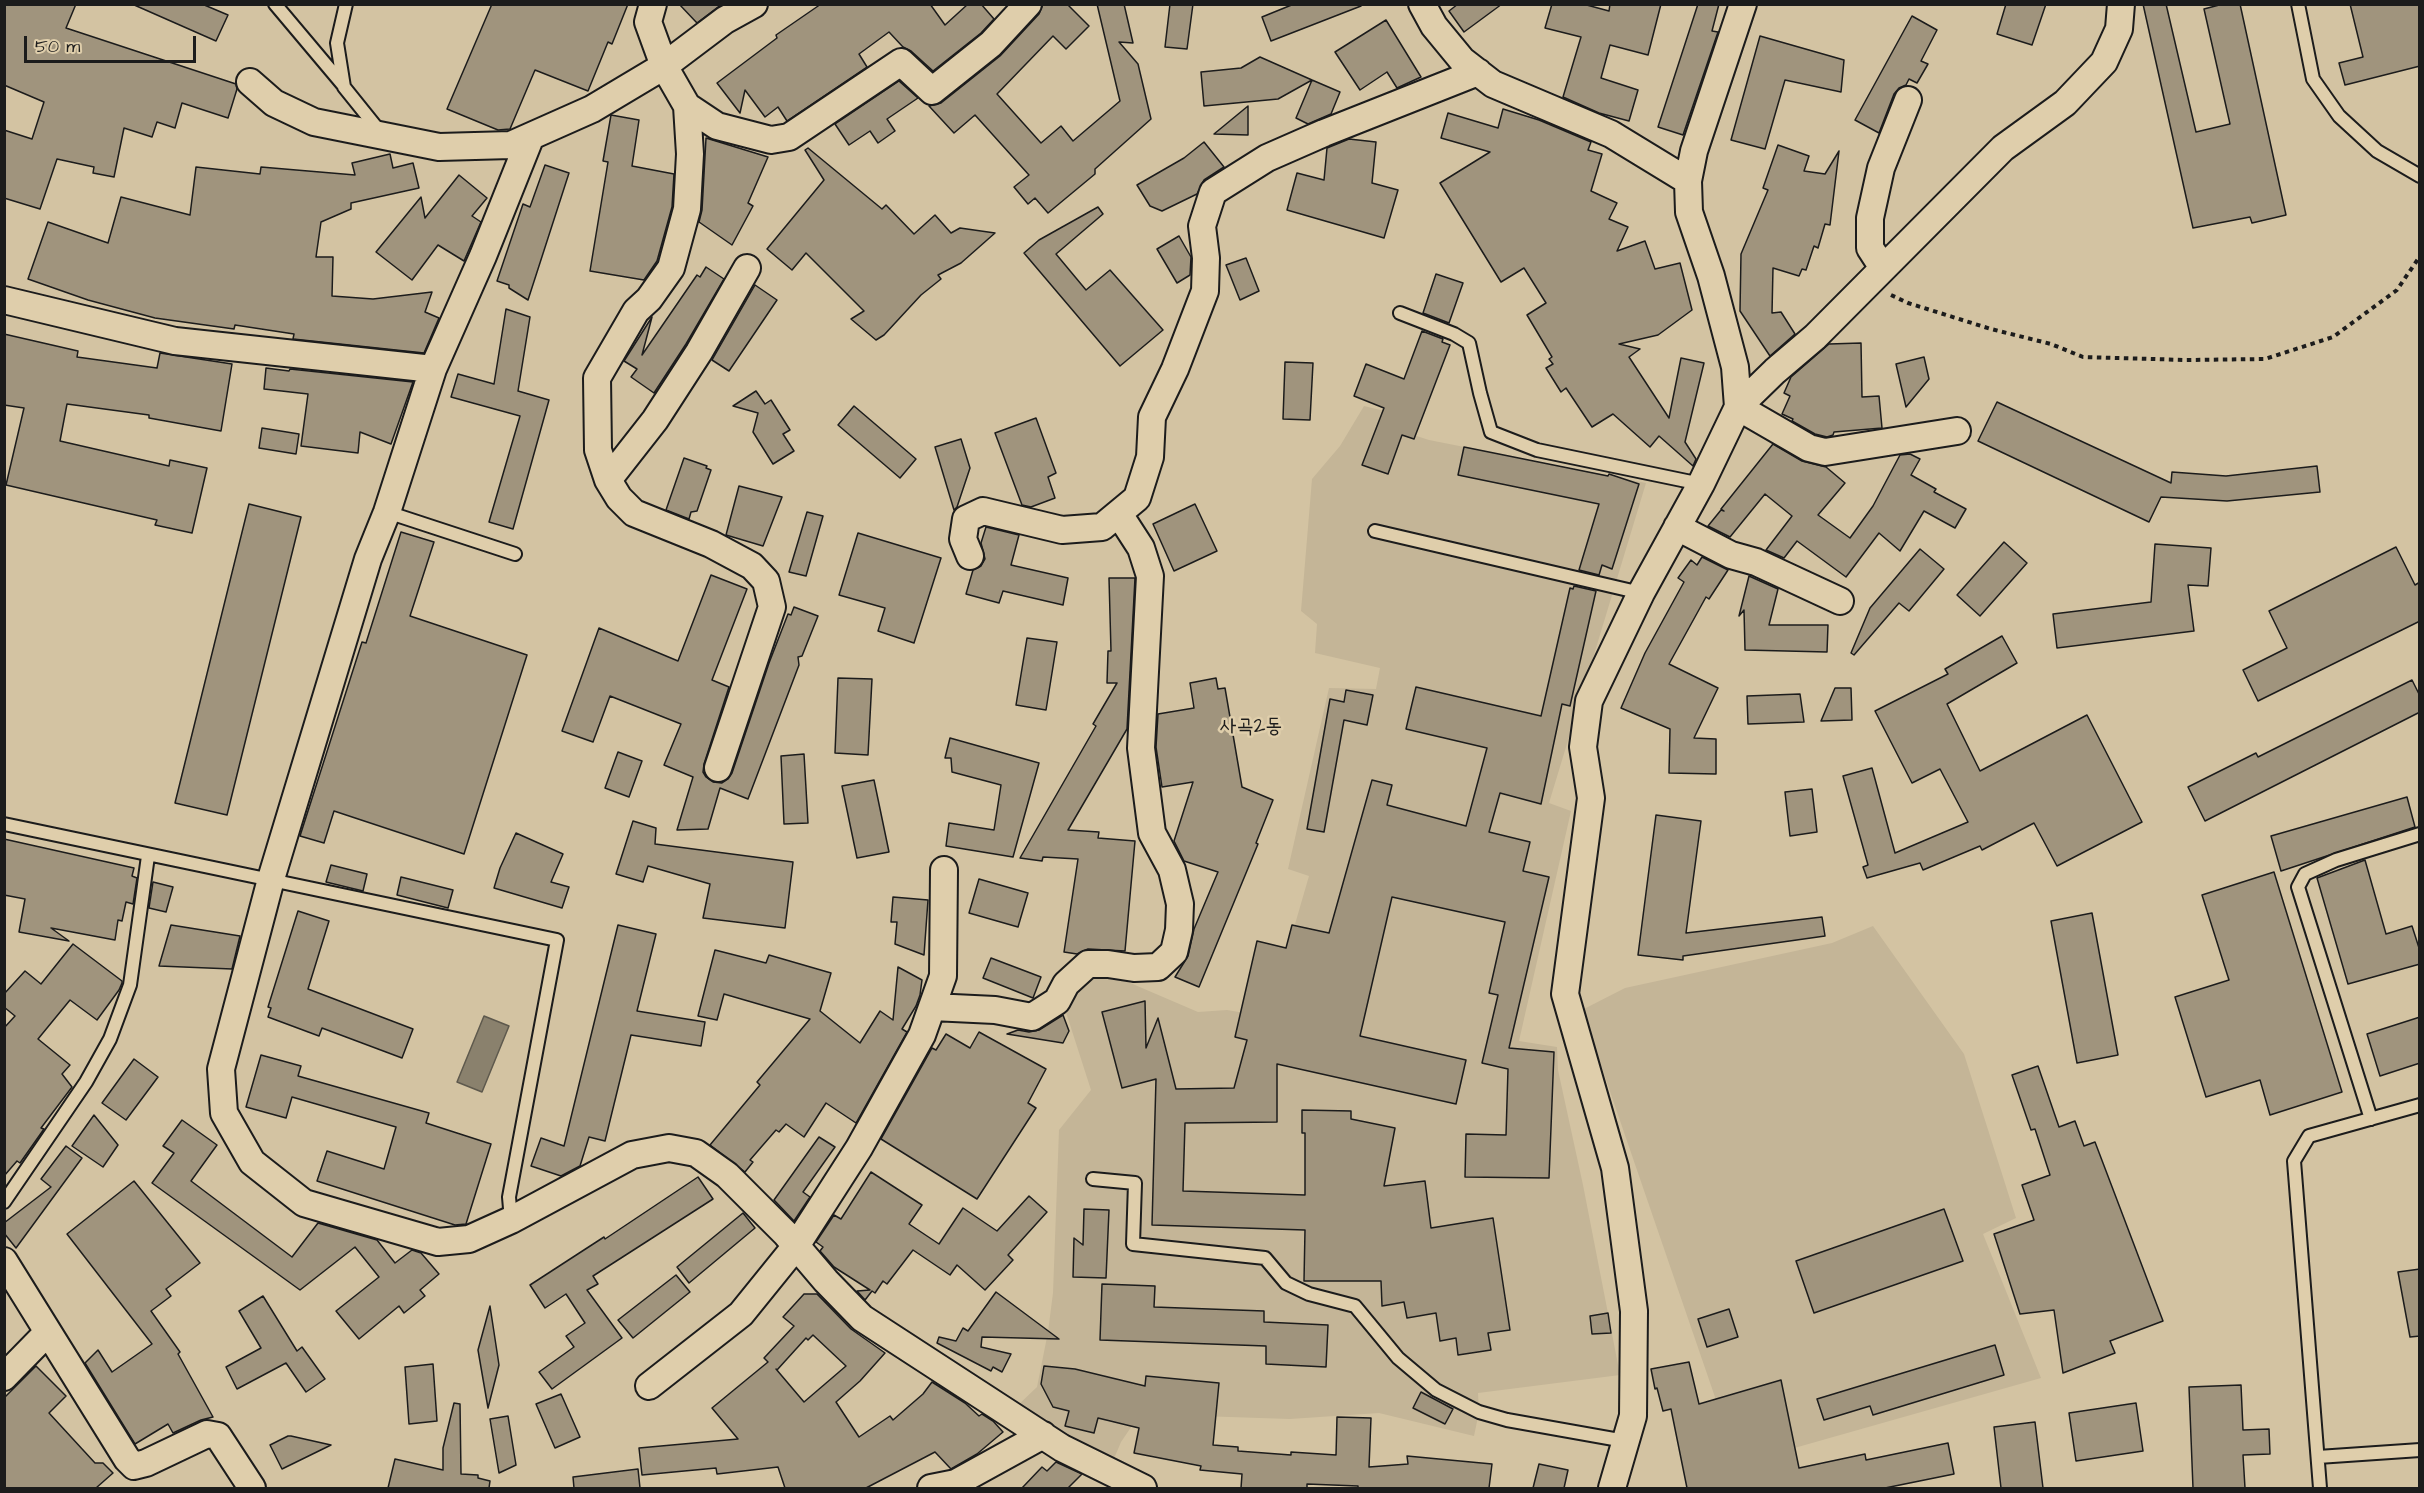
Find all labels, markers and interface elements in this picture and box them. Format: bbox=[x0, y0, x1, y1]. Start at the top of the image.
scale bar bbox=[27, 24, 200, 62]
text: 50 m bbox=[35, 34, 80, 59]
district label: 사곡2동 bbox=[1220, 715, 1282, 741]

